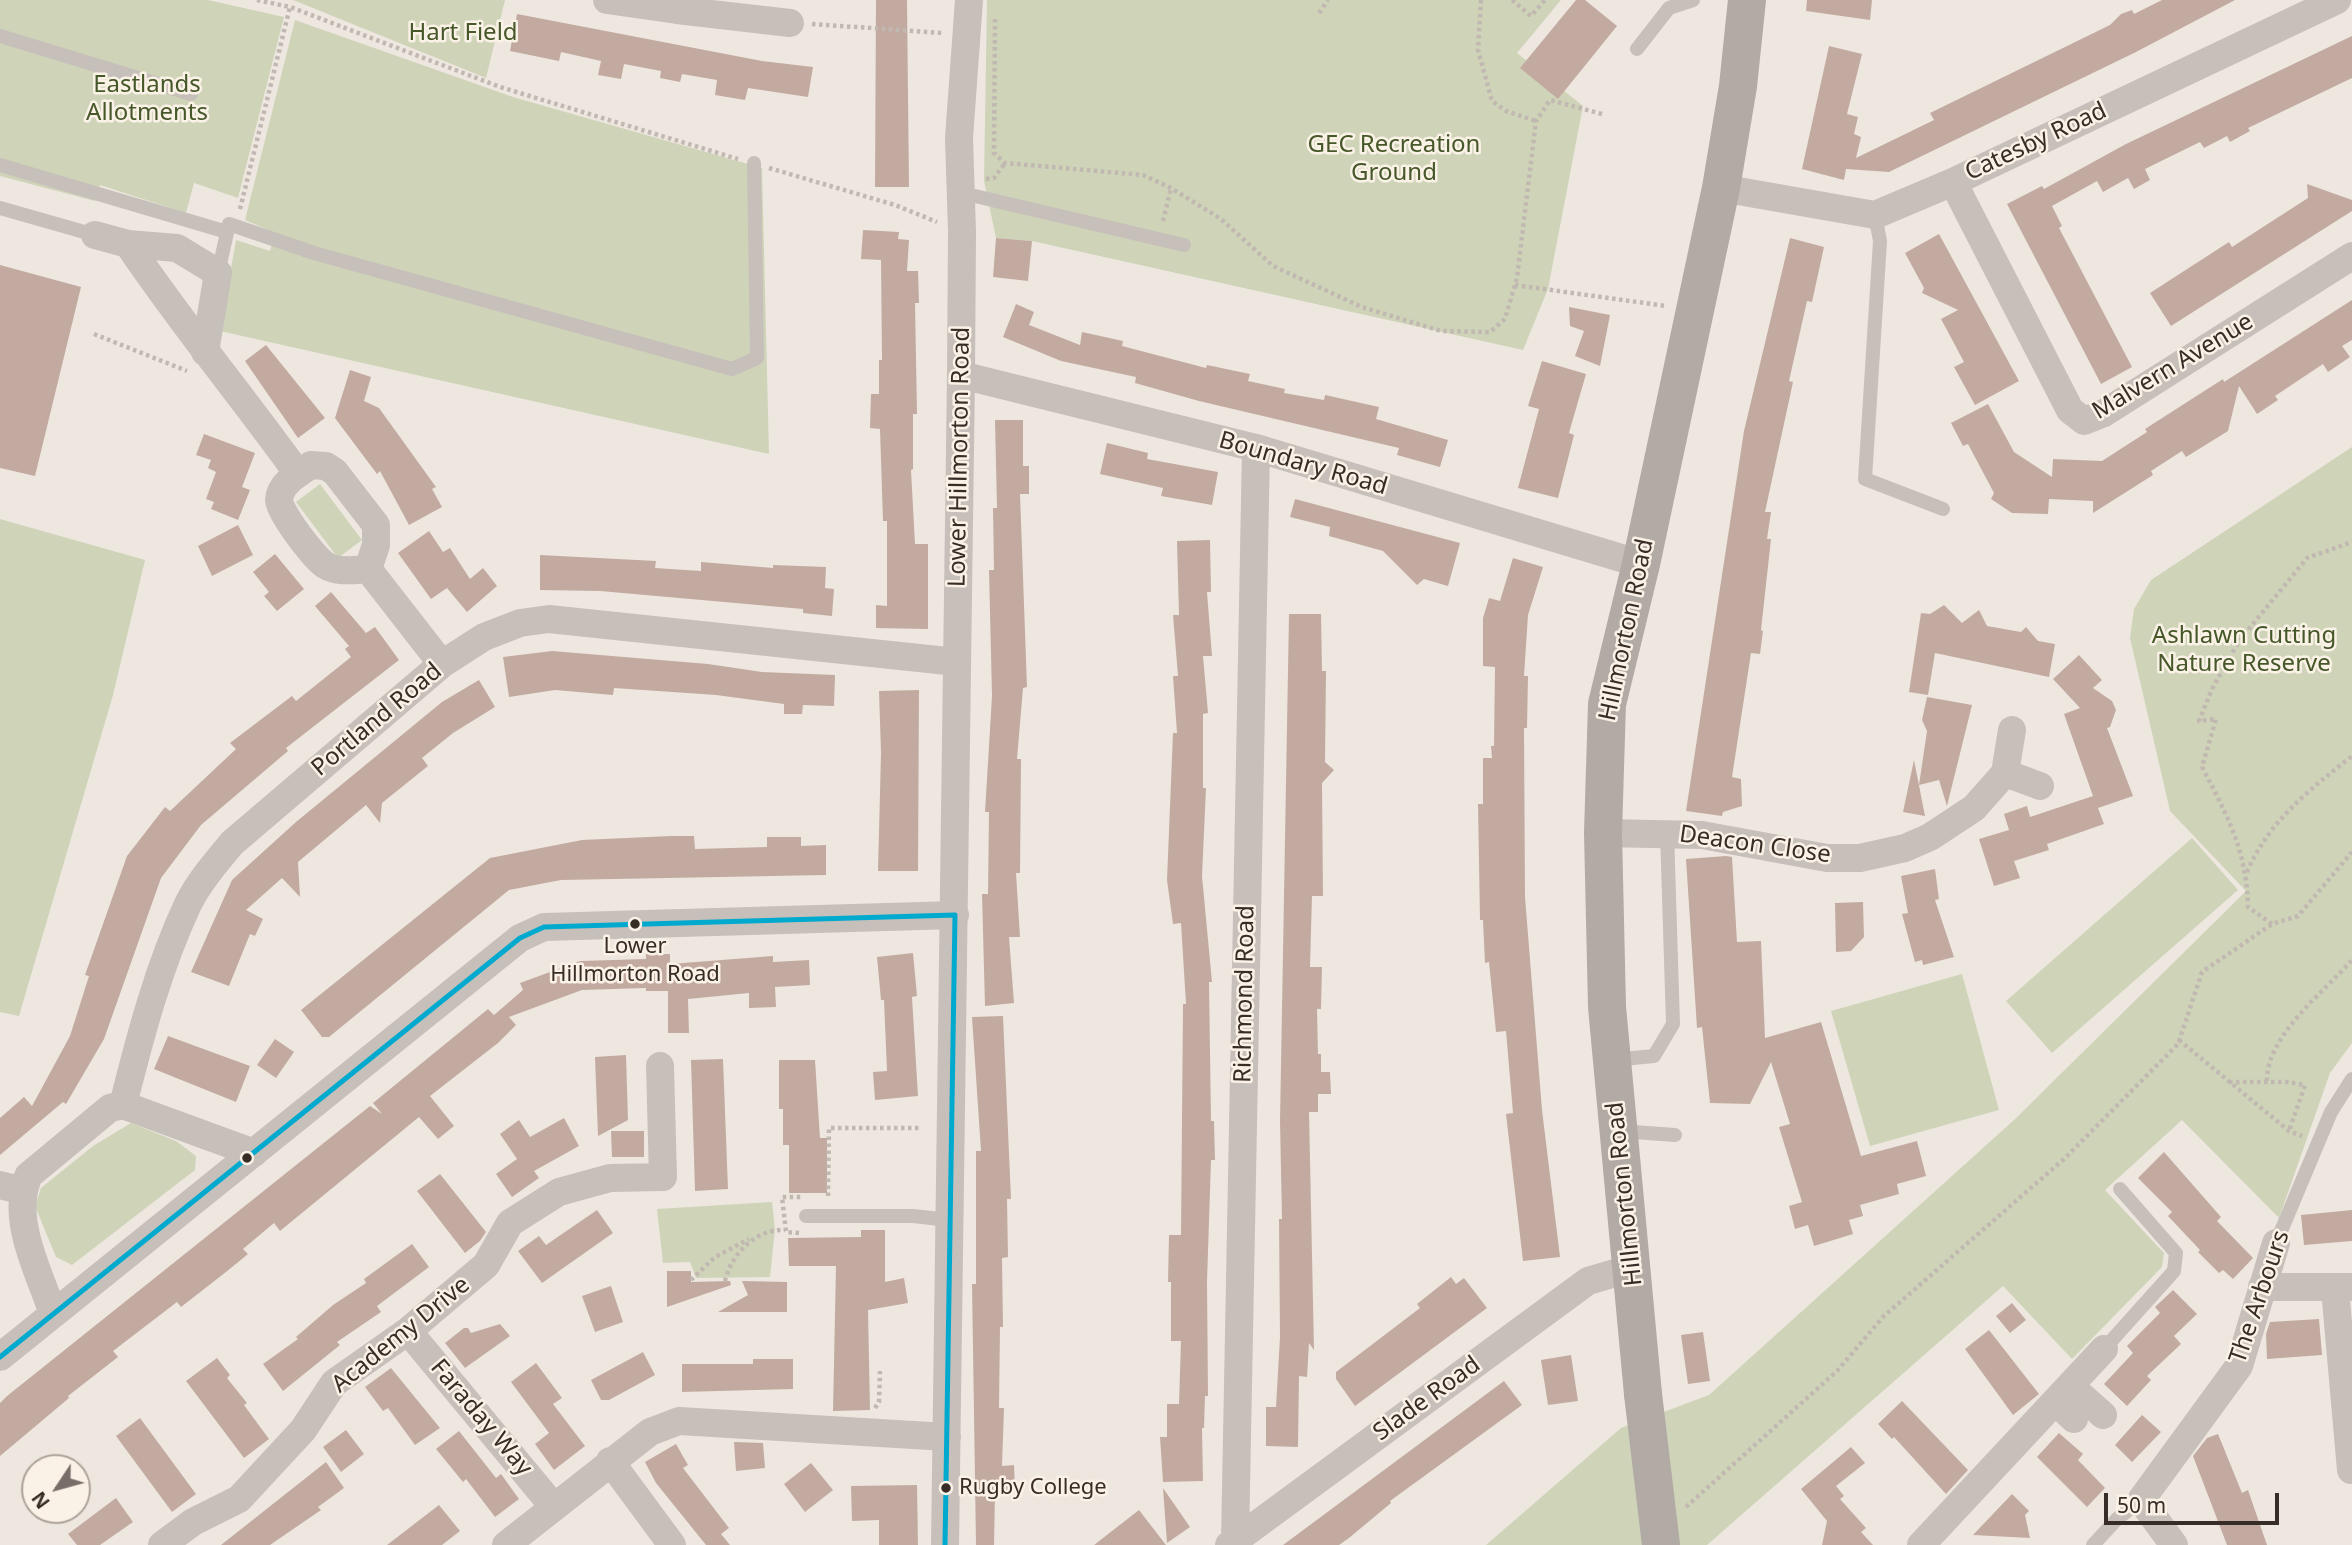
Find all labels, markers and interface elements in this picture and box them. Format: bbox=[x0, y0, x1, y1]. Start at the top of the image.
park label: Hart Field bbox=[408, 19, 518, 47]
park label: Eastlands Allotments bbox=[86, 71, 208, 127]
street label: Catesby Road bbox=[1961, 97, 2111, 187]
park label: GEC Recreation Ground bbox=[1308, 131, 1480, 187]
street label: Malvern Avenue bbox=[2087, 308, 2259, 426]
street label: Lower Hillmorton Road bbox=[943, 327, 977, 587]
street label: Boundary Road bbox=[1215, 426, 1391, 502]
street label: Hillmorton Road bbox=[1594, 536, 1660, 724]
park label: Ashlawn Cutting Nature Reserve bbox=[2152, 622, 2336, 678]
street label: Portland Road bbox=[306, 657, 448, 783]
street label: Deacon Close bbox=[1677, 820, 1833, 870]
street label: Richmond Road bbox=[1229, 905, 1261, 1083]
marker: Lower Hillmorton Road bbox=[628, 917, 642, 931]
place label: Lower Hillmorton Road bbox=[550, 934, 720, 986]
street label: Hillmorton Road bbox=[1601, 1100, 1649, 1288]
unlabelled marker bbox=[240, 1151, 254, 1165]
street label: The Arbours bbox=[2224, 1227, 2296, 1367]
street label: Academy Drive bbox=[326, 1271, 476, 1399]
street label: Slade Road bbox=[1368, 1351, 1486, 1447]
street label: Faraday Way bbox=[424, 1354, 538, 1482]
north arrow bbox=[21, 1454, 91, 1524]
place label: Rugby College bbox=[959, 1475, 1107, 1501]
scale bar bbox=[2107, 1478, 2282, 1522]
marker: Rugby College bbox=[939, 1481, 953, 1495]
text: N bbox=[26, 1486, 56, 1514]
text: 50 m bbox=[2117, 1491, 2166, 1519]

